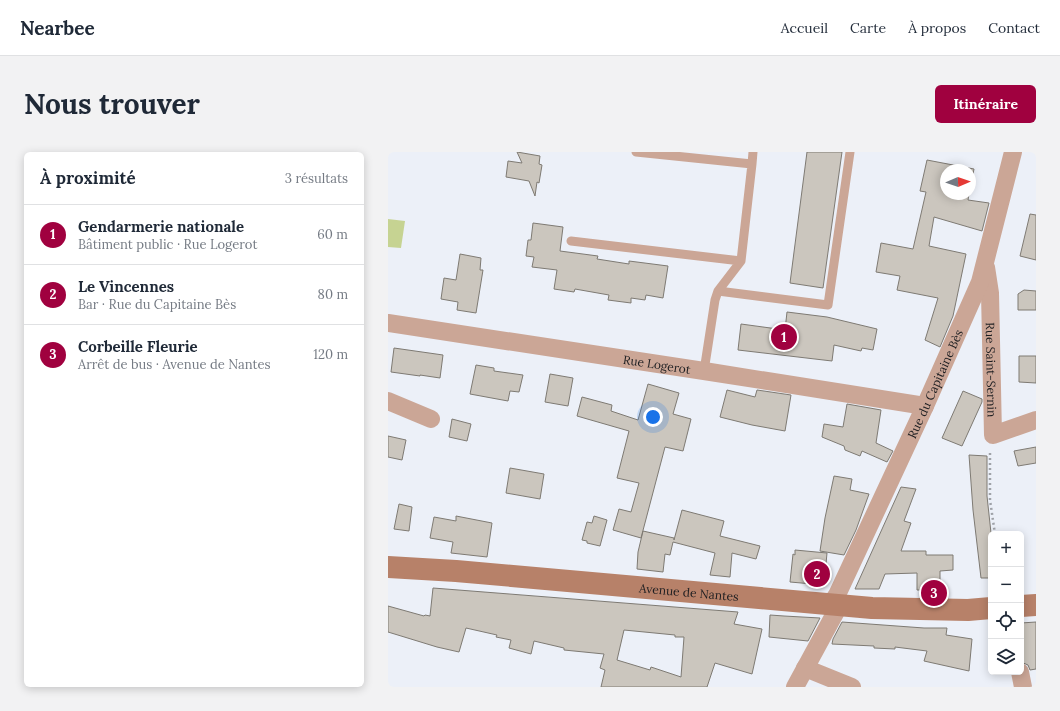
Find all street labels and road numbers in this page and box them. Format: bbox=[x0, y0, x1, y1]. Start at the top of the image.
street label: Rue Saint-Sernin bbox=[983, 322, 1000, 417]
street label: Rue du Capitaine Bès bbox=[904, 326, 966, 441]
street label: Rue Logerot bbox=[622, 351, 692, 376]
street label: Avenue de Nantes bbox=[637, 580, 740, 604]

